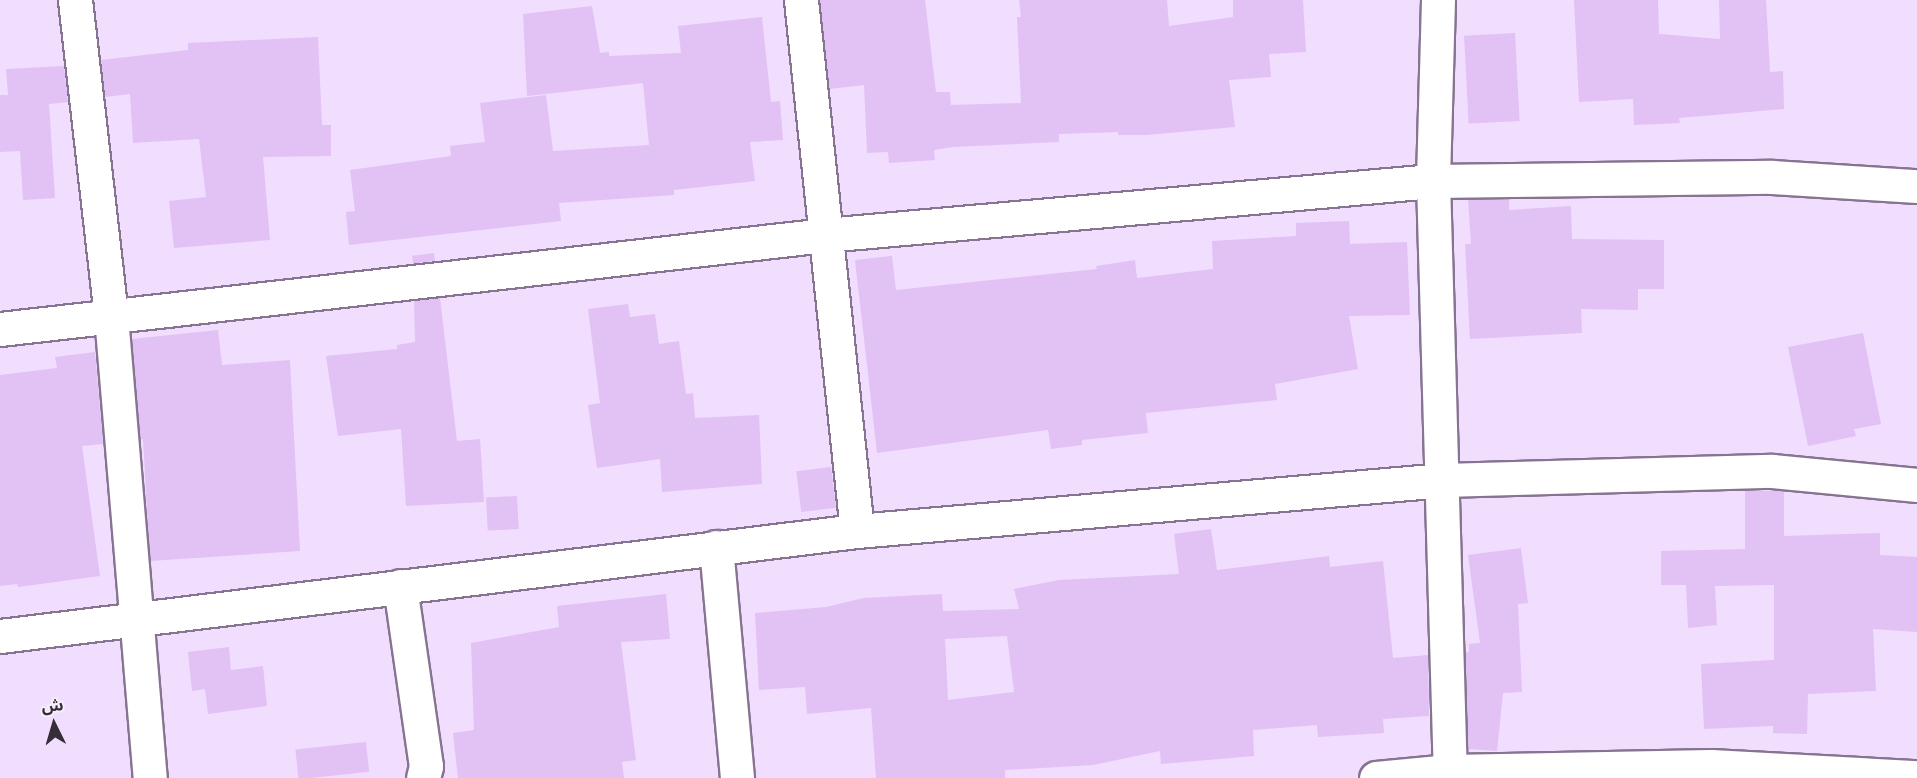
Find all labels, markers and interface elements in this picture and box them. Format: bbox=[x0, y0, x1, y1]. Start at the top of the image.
north arrow bbox=[24, 694, 84, 754]
text: ش bbox=[41, 695, 64, 716]

